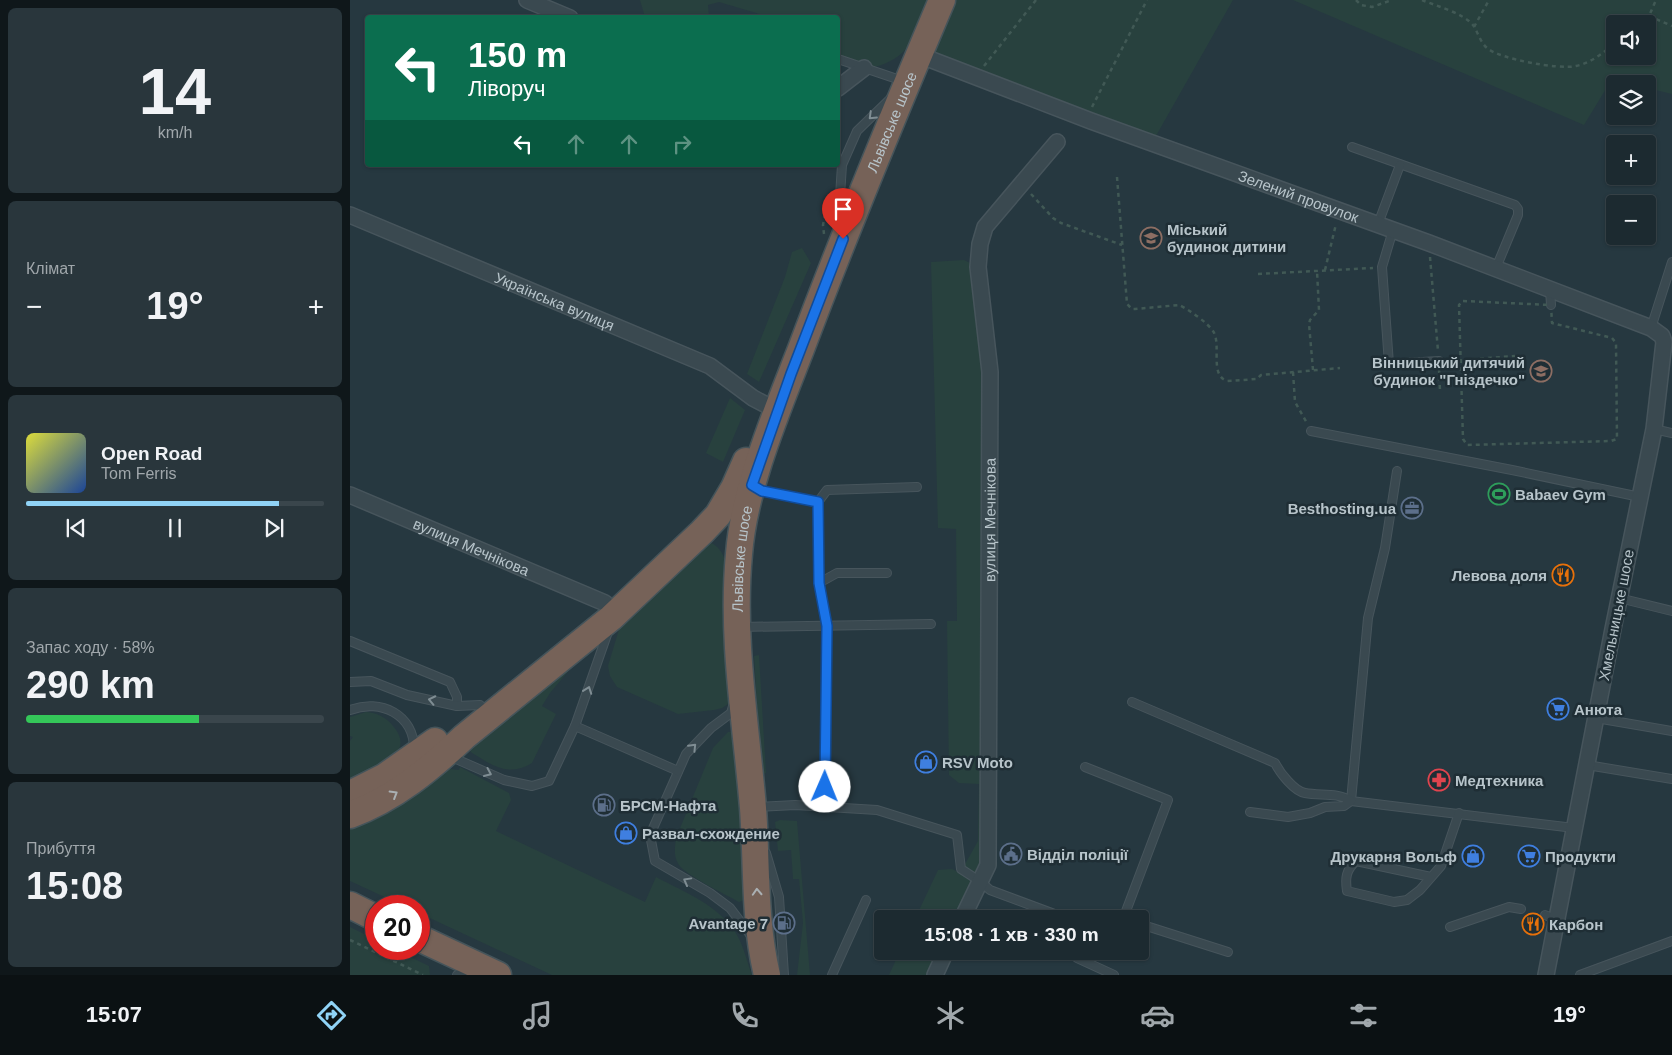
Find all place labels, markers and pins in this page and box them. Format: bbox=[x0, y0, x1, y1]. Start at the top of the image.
pin bbox=[822, 188, 864, 239]
place label: Міський будинок дитини bbox=[1167, 221, 1286, 255]
school or university icon: Міський будинок дитини bbox=[1139, 226, 1163, 250]
place label: Вінницький дитячий будинок "Гніздечко" bbox=[1372, 354, 1525, 388]
school or university icon: Вінницький дитячий будинок "Гніздечко" bbox=[1529, 359, 1553, 383]
sports icon: Babaev Gym bbox=[1487, 482, 1511, 506]
place label: Babaev Gym bbox=[1515, 486, 1606, 503]
office icon: Besthosting.ua bbox=[1400, 496, 1424, 520]
place label: Besthosting.ua bbox=[1288, 500, 1397, 517]
restaurant icon: Левова доля bbox=[1551, 563, 1575, 587]
place label: Левова доля bbox=[1452, 567, 1547, 584]
supermarket icon: Анюта bbox=[1546, 697, 1570, 721]
place label: Анюта bbox=[1574, 701, 1623, 718]
shop icon: RSV Moto bbox=[914, 750, 938, 774]
place label: RSV Moto bbox=[942, 754, 1013, 771]
pharmacy icon: Медтехника bbox=[1427, 768, 1451, 792]
place label: Медтехника bbox=[1455, 772, 1544, 789]
fuel station icon: БРСМ-Нафта bbox=[592, 793, 616, 817]
place label: БРСМ-Нафта bbox=[620, 797, 717, 814]
shop icon: Развал-схождение bbox=[614, 821, 638, 845]
place label: Развал-схождение bbox=[642, 825, 780, 842]
public building icon: Відділ поліції bbox=[999, 842, 1023, 866]
shop icon: Друкарня Вольф bbox=[1461, 844, 1485, 868]
supermarket icon: Продукти bbox=[1517, 844, 1541, 868]
place label: Відділ поліції bbox=[1027, 846, 1129, 863]
place label: Друкарня Вольф bbox=[1331, 848, 1457, 865]
place label: Продукти bbox=[1545, 848, 1616, 865]
fuel station icon: Avantage 7 bbox=[772, 911, 796, 935]
restaurant icon: Карбон bbox=[1521, 912, 1545, 936]
place label: Avantage 7 bbox=[689, 915, 768, 932]
place label: Карбон bbox=[1549, 916, 1603, 933]

